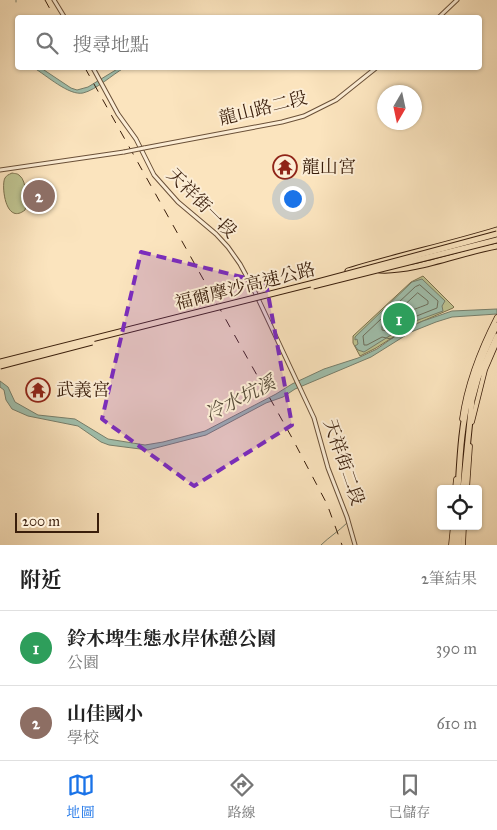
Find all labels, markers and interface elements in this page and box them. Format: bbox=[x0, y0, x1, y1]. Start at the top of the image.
search box bbox=[15, 15, 482, 70]
icon: search bbox=[33, 29, 61, 57]
text: 搜尋地點 bbox=[73, 33, 149, 56]
north arrow bbox=[377, 85, 422, 130]
street label: 龍山路二段 bbox=[217, 86, 309, 130]
temple icon: 龍山宮 bbox=[272, 154, 298, 180]
place label: 龍山宮 bbox=[302, 156, 356, 178]
street label: 天祥街一段 bbox=[162, 163, 242, 243]
pin: 2 bbox=[23, 177, 55, 215]
your location bbox=[280, 186, 306, 212]
street label: 福爾摩沙高速公路 bbox=[172, 258, 318, 314]
pin: 1 bbox=[383, 300, 415, 338]
water label: 冷水坑溪 bbox=[201, 370, 281, 426]
temple icon: 武義宮 bbox=[25, 377, 51, 403]
place label: 武義宮 bbox=[56, 379, 110, 401]
street label: 天祥街二段 bbox=[319, 416, 369, 508]
map controls bbox=[437, 485, 482, 530]
button: locate bbox=[437, 485, 482, 530]
scale bar bbox=[15, 510, 99, 533]
text: 200 m bbox=[22, 513, 60, 530]
text: 附近 bbox=[20, 567, 62, 593]
text: 2筆結果 bbox=[421, 569, 477, 588]
text: 鈴木埤生態水岸休憩公園 bbox=[67, 627, 276, 650]
text: 1 bbox=[33, 639, 39, 658]
text: 390 m bbox=[436, 639, 477, 658]
text: 公園 bbox=[67, 653, 99, 672]
text: 山佳國小 bbox=[67, 702, 143, 725]
text: 2 bbox=[32, 714, 40, 733]
text: 610 m bbox=[436, 714, 477, 733]
text: 學校 bbox=[67, 728, 99, 747]
tab: 地圖 bbox=[67, 771, 95, 821]
tab: 路線 bbox=[228, 771, 256, 821]
tab: 已儲存 bbox=[389, 771, 431, 821]

